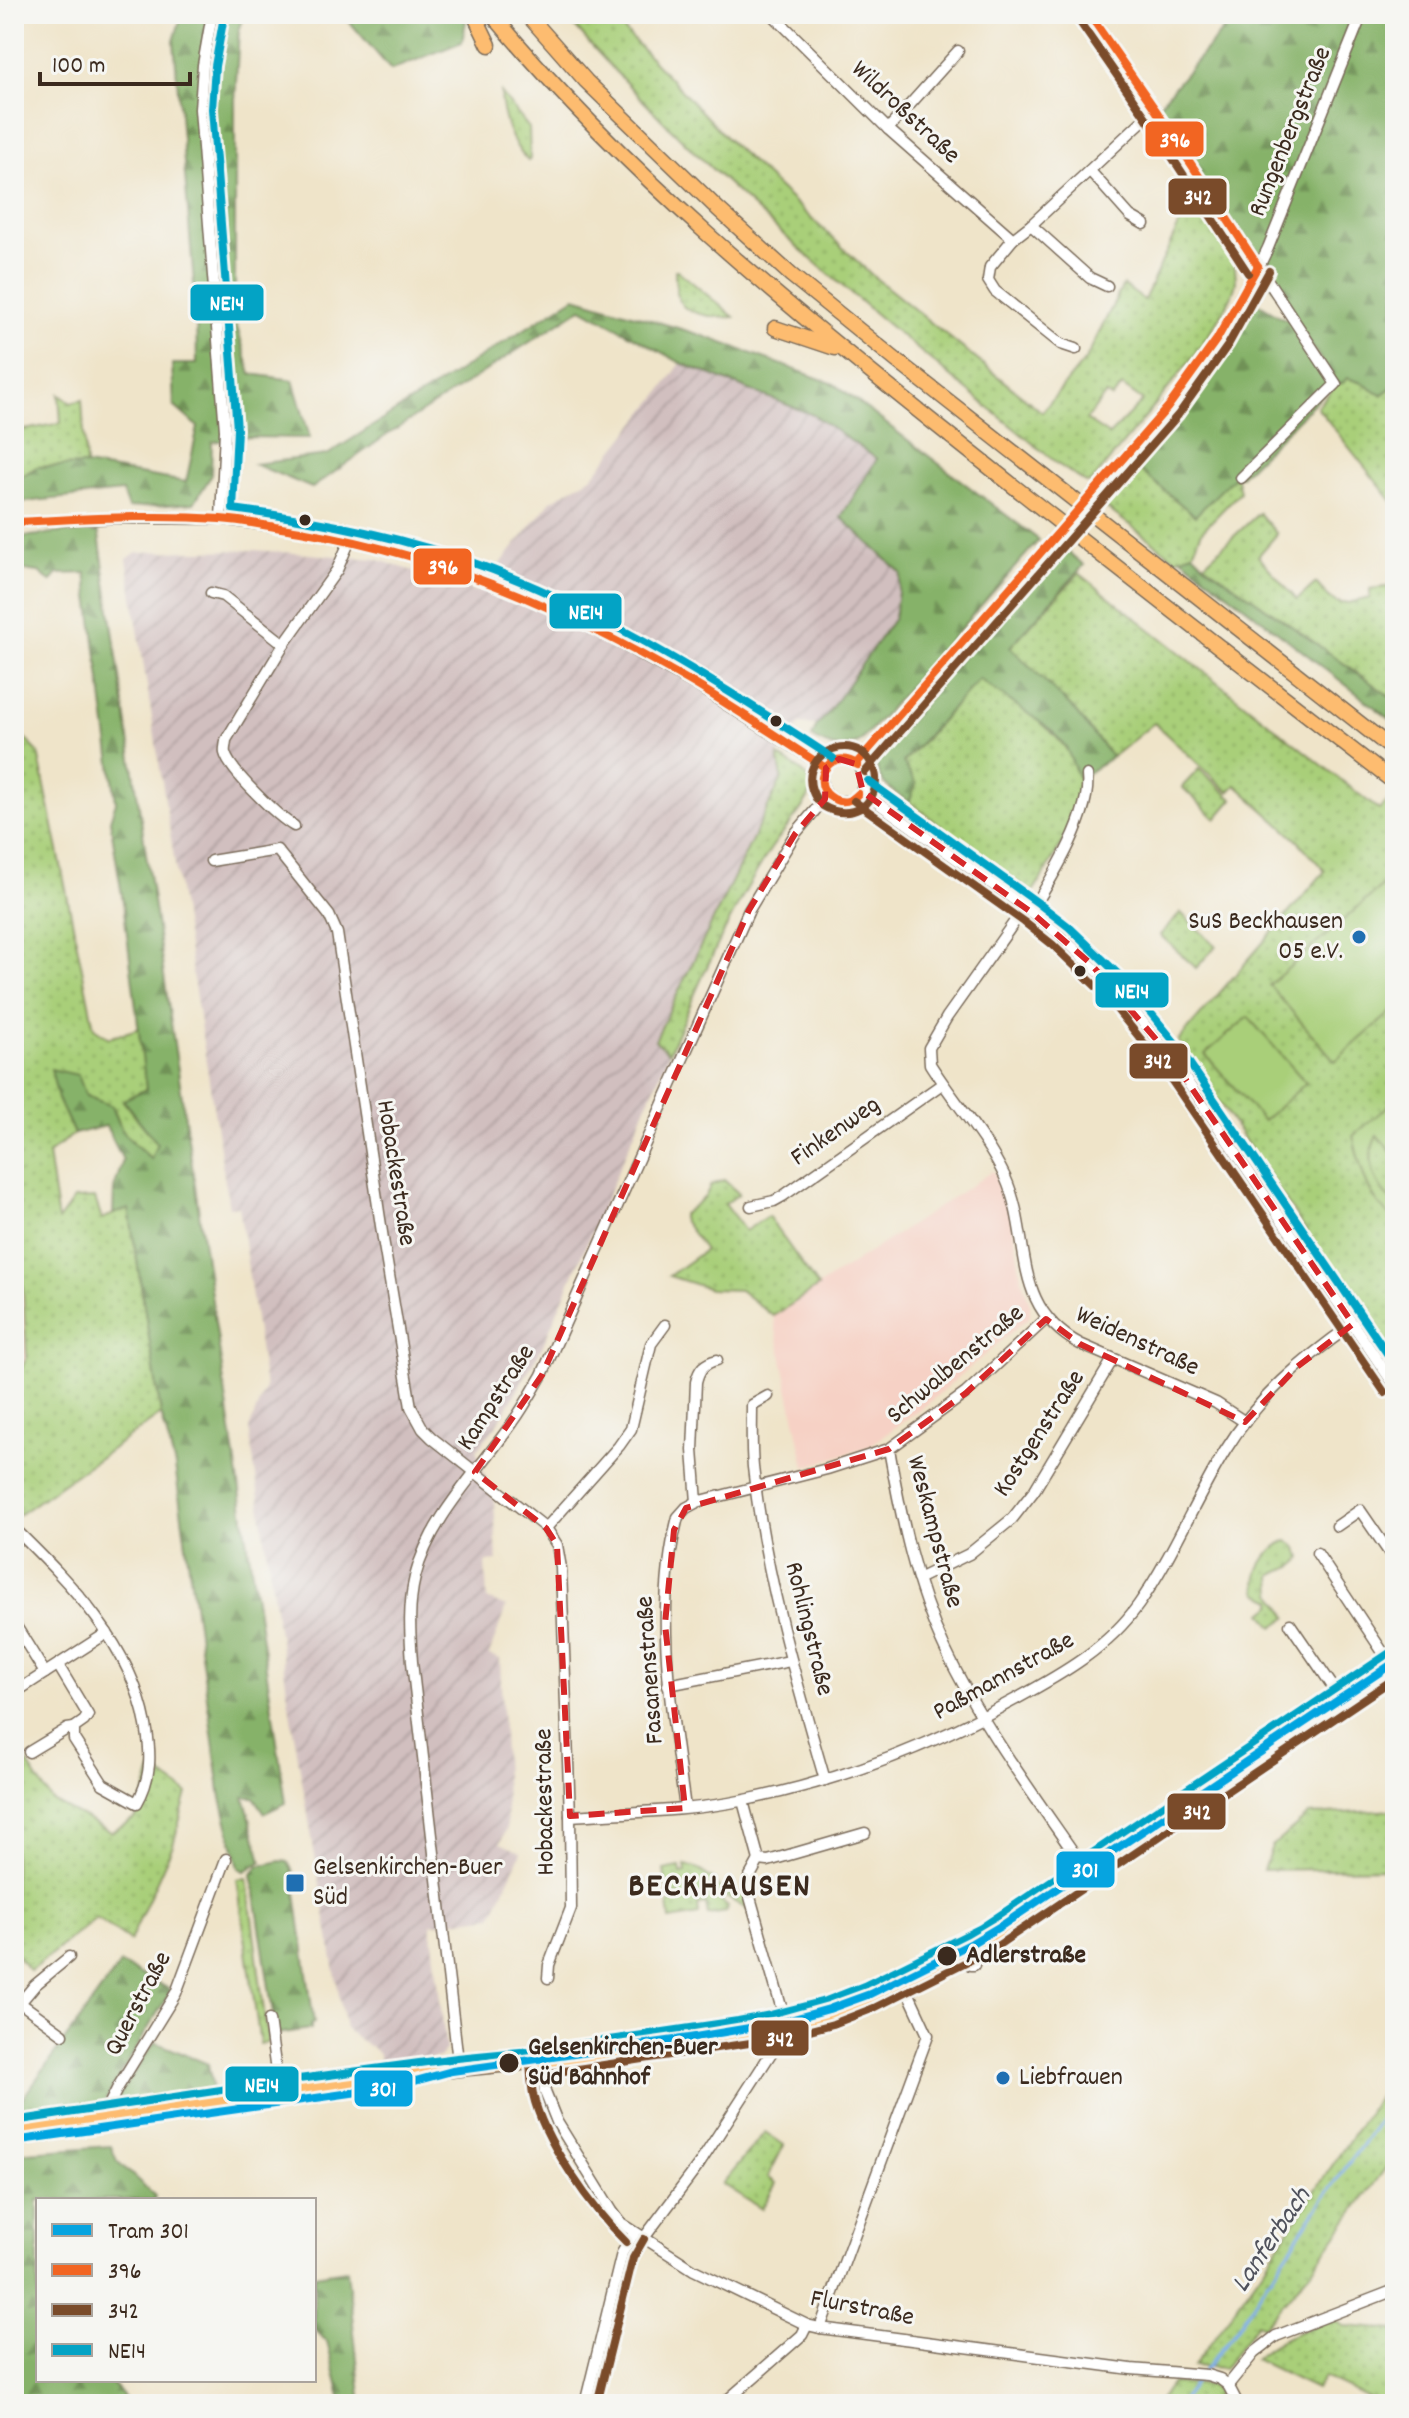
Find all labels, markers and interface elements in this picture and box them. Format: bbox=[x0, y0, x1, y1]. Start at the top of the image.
scale bar bbox=[40, 36, 190, 86]
street label: Rungenbergstraße bbox=[1240, 41, 1342, 223]
text: 100 m bbox=[52, 50, 105, 84]
street label: Wildroßstraße bbox=[842, 52, 968, 174]
line badge: 396 bbox=[1144, 120, 1205, 158]
text: 396 bbox=[1160, 127, 1191, 158]
line badge: 342 bbox=[1167, 177, 1228, 216]
text: 342 bbox=[1184, 184, 1212, 215]
line badge: NE14 bbox=[189, 283, 265, 322]
text: NE14 bbox=[210, 290, 244, 321]
unlabelled marker bbox=[297, 512, 313, 528]
line badge: 396 bbox=[412, 547, 473, 586]
text: 396 bbox=[428, 554, 459, 585]
line badge: NE14 bbox=[548, 592, 623, 630]
text: NE14 bbox=[569, 599, 603, 630]
unlabelled marker bbox=[768, 713, 784, 729]
place label: SuS Beckhausen 05 e.V. bbox=[1188, 904, 1343, 971]
marker: SuS Beckhausen 05 e.V. bbox=[1350, 928, 1368, 946]
unlabelled marker bbox=[1072, 963, 1088, 979]
line badge: NE14 bbox=[1094, 971, 1170, 1009]
text: NE14 bbox=[1115, 978, 1149, 1009]
line badge: 342 bbox=[1128, 1042, 1189, 1080]
text: 342 bbox=[1144, 1048, 1172, 1079]
street label: Finkenweg bbox=[784, 1088, 888, 1176]
street label: Hobackestraße bbox=[365, 1097, 425, 1249]
street label: Schwalbenstraße bbox=[879, 1296, 1033, 1434]
street label: Weidenstraße bbox=[1069, 1297, 1205, 1387]
street label: Kampstraße bbox=[449, 1338, 545, 1458]
street label: Kostgenstraße bbox=[985, 1363, 1095, 1505]
street label: Weskampstraße bbox=[896, 1452, 972, 1612]
street label: Rohlingstraße bbox=[774, 1558, 842, 1700]
street label: Fasanenstraße bbox=[627, 1595, 675, 1745]
street label: Paßmannstraße bbox=[927, 1623, 1081, 1731]
street label: Hobackestraße bbox=[526, 1728, 566, 1876]
line badge: 342 bbox=[1166, 1792, 1227, 1831]
text: 342 bbox=[1183, 1799, 1211, 1830]
place label: Gelsenkirchen-Buer Süd bbox=[313, 1850, 503, 1917]
line badge: 301 bbox=[1055, 1850, 1116, 1889]
text: 301 bbox=[1072, 1857, 1098, 1888]
district label: BECKHAUSEN bbox=[628, 1864, 812, 1913]
marker: Gelsenkirchen-Buer Süd bbox=[284, 1872, 306, 1894]
place label: Adlerstraße bbox=[966, 1938, 1086, 1975]
marker: Adlerstraße bbox=[935, 1944, 959, 1968]
street label: Querstraße bbox=[96, 1945, 182, 2063]
line badge: 342 bbox=[750, 2019, 810, 2057]
text: 342 bbox=[766, 2026, 794, 2057]
place label: Gelsenkirchen-Buer Süd Bahnhof bbox=[528, 2030, 718, 2097]
marker: Gelsenkirchen-Buer Süd Bahnhof bbox=[497, 2051, 521, 2075]
place label: Liebfrauen bbox=[1019, 2060, 1123, 2097]
line badge: NE14 bbox=[224, 2065, 300, 2103]
line badge: 301 bbox=[353, 2069, 414, 2108]
marker: Liebfrauen bbox=[994, 2069, 1012, 2087]
text: NE14 bbox=[245, 2072, 279, 2103]
text: 301 bbox=[370, 2076, 396, 2107]
water label: Lanferbach bbox=[1223, 2179, 1324, 2302]
legend bbox=[36, 2198, 316, 2382]
text: Tram 301 bbox=[108, 2216, 189, 2250]
text: 396 bbox=[108, 2256, 141, 2290]
street label: Flurstraße bbox=[807, 2281, 917, 2337]
text: 342 bbox=[108, 2296, 139, 2330]
text: NE14 bbox=[108, 2336, 146, 2370]

